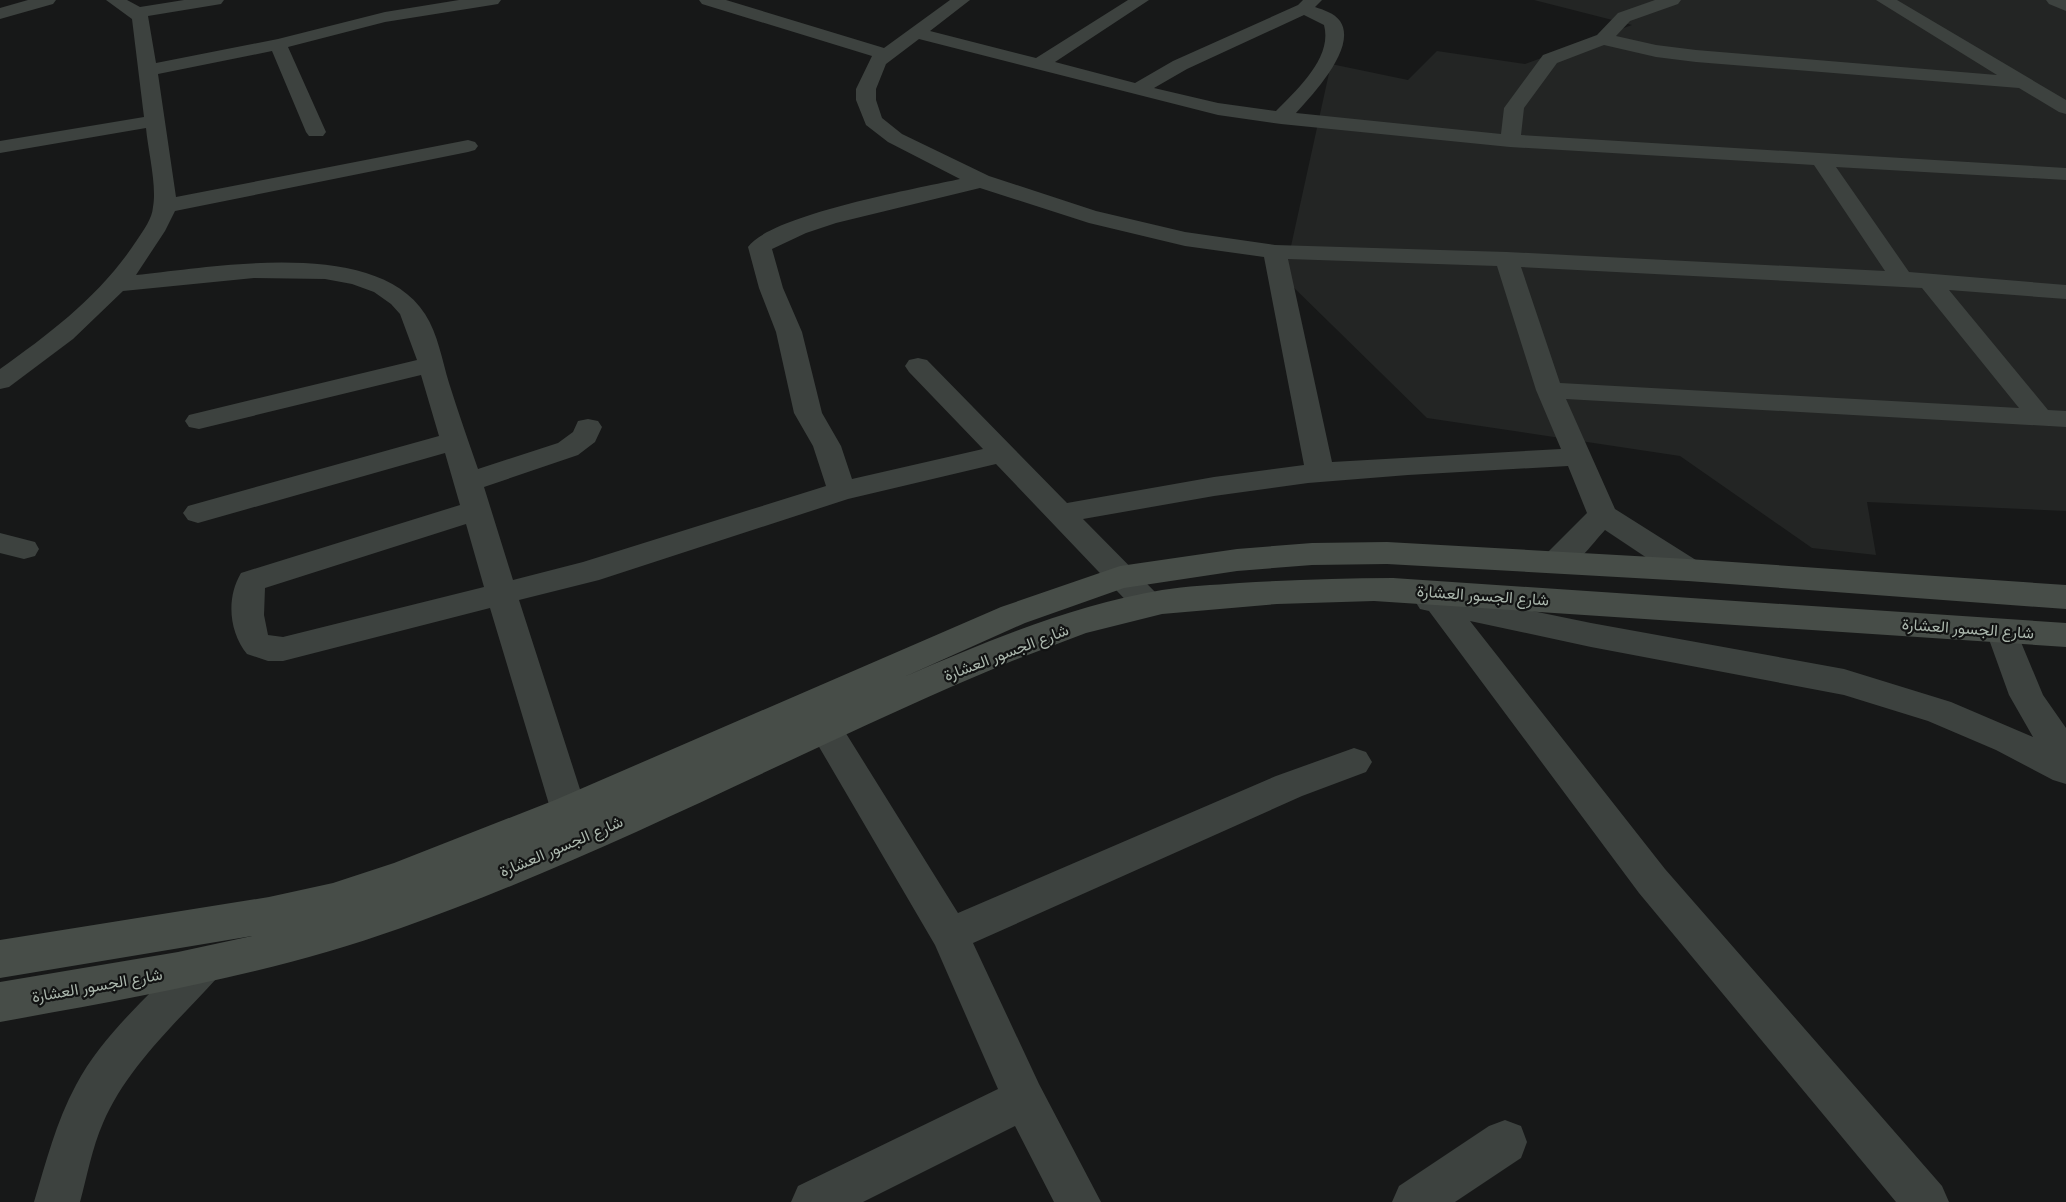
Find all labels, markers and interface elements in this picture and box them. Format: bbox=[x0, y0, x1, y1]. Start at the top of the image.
street label: شارع الجسور العشارة bbox=[1416, 581, 1550, 612]
street label: شارع الجسور العشارة bbox=[1901, 614, 2035, 645]
street label: شارع الجسور العشارة bbox=[941, 620, 1072, 687]
street label: شارع الجسور العشارة bbox=[497, 812, 627, 883]
street label: شارع الجسور العشارة bbox=[30, 965, 164, 1008]

